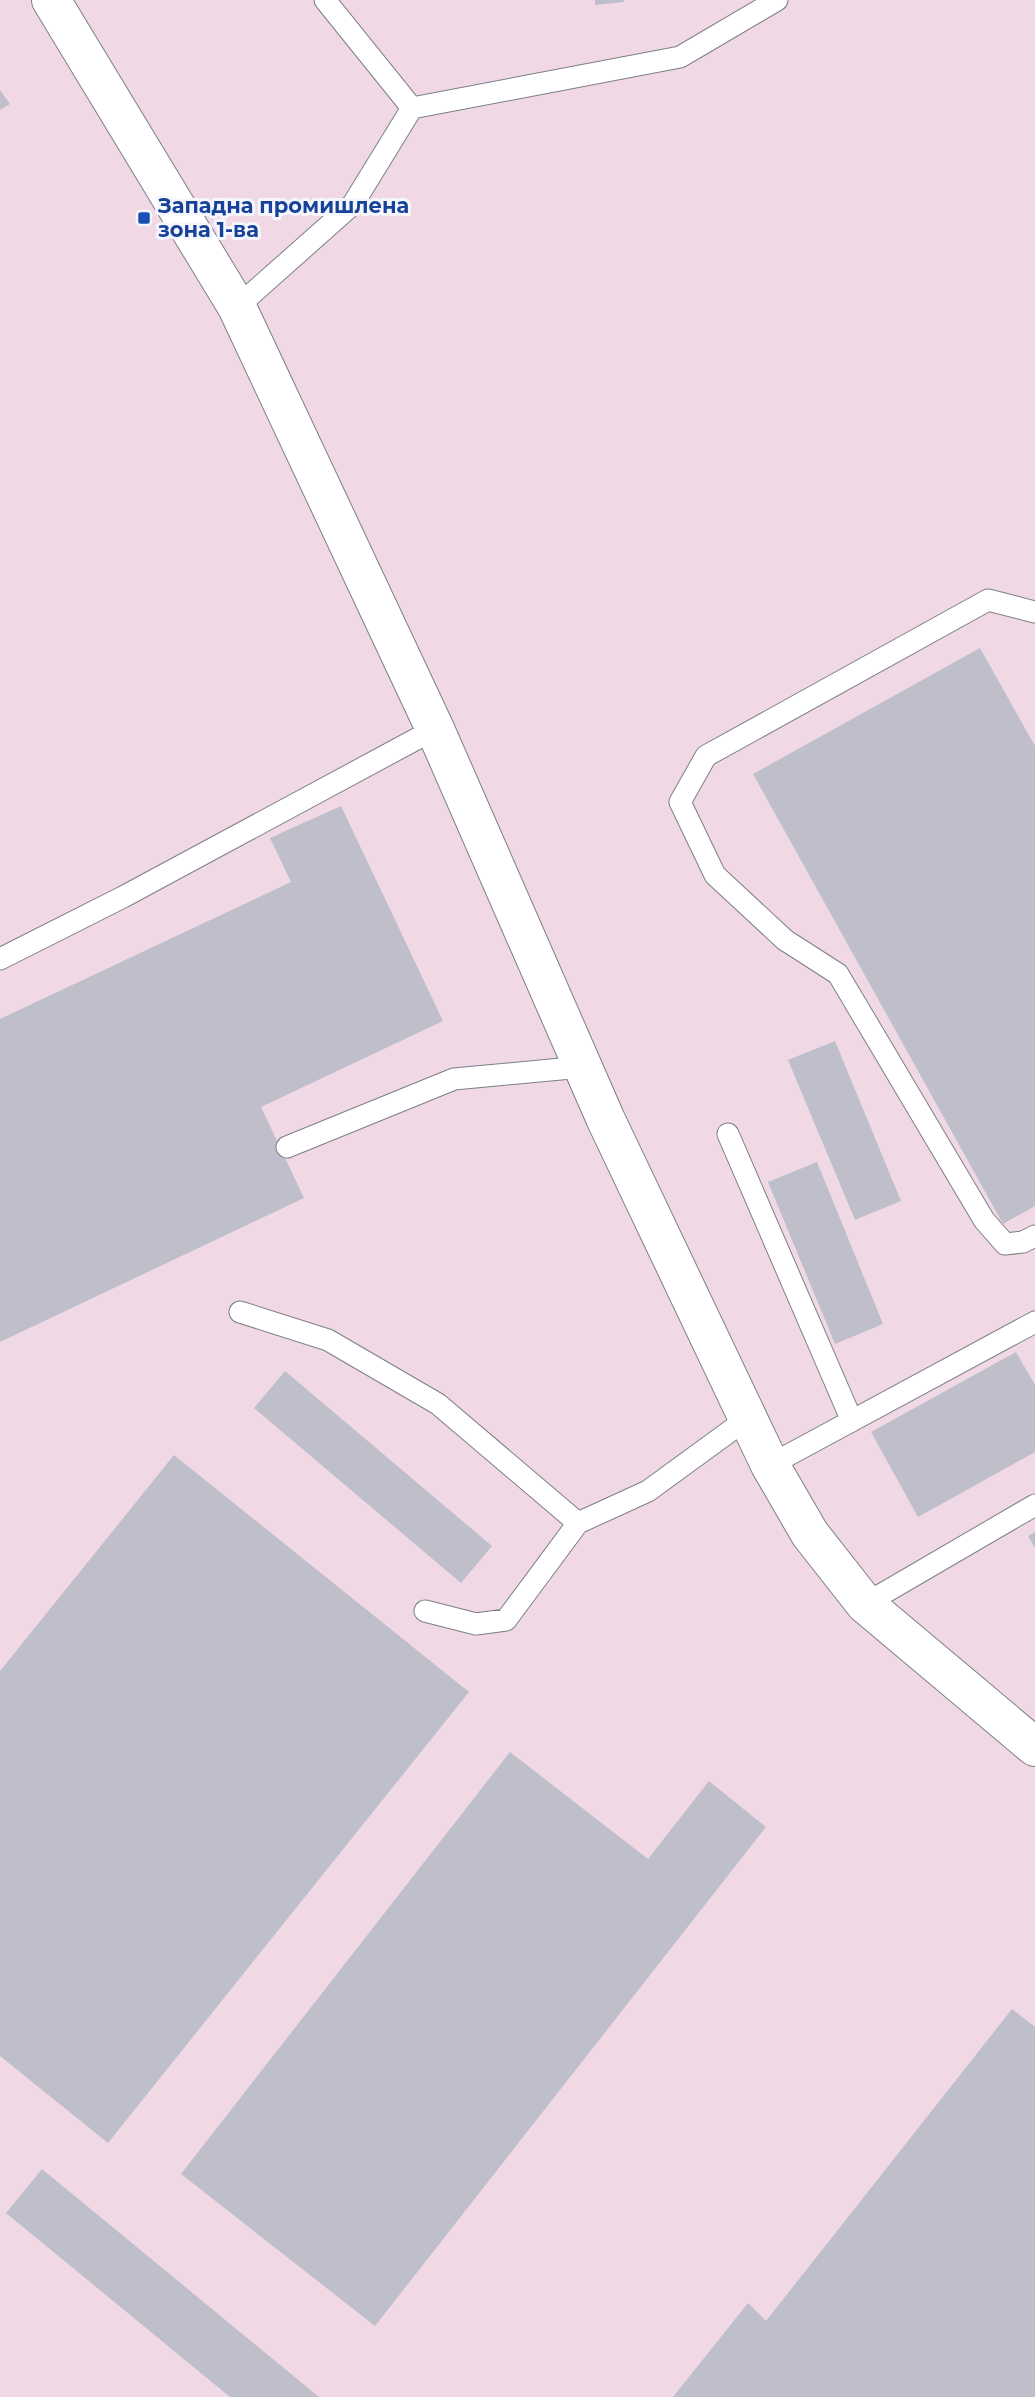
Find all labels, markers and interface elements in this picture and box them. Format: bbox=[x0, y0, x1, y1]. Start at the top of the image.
place label: Западна промишлена зона 1-ва bbox=[157, 193, 409, 242]
marker: Западна промишлена зона 1-ва bbox=[136, 210, 152, 226]

